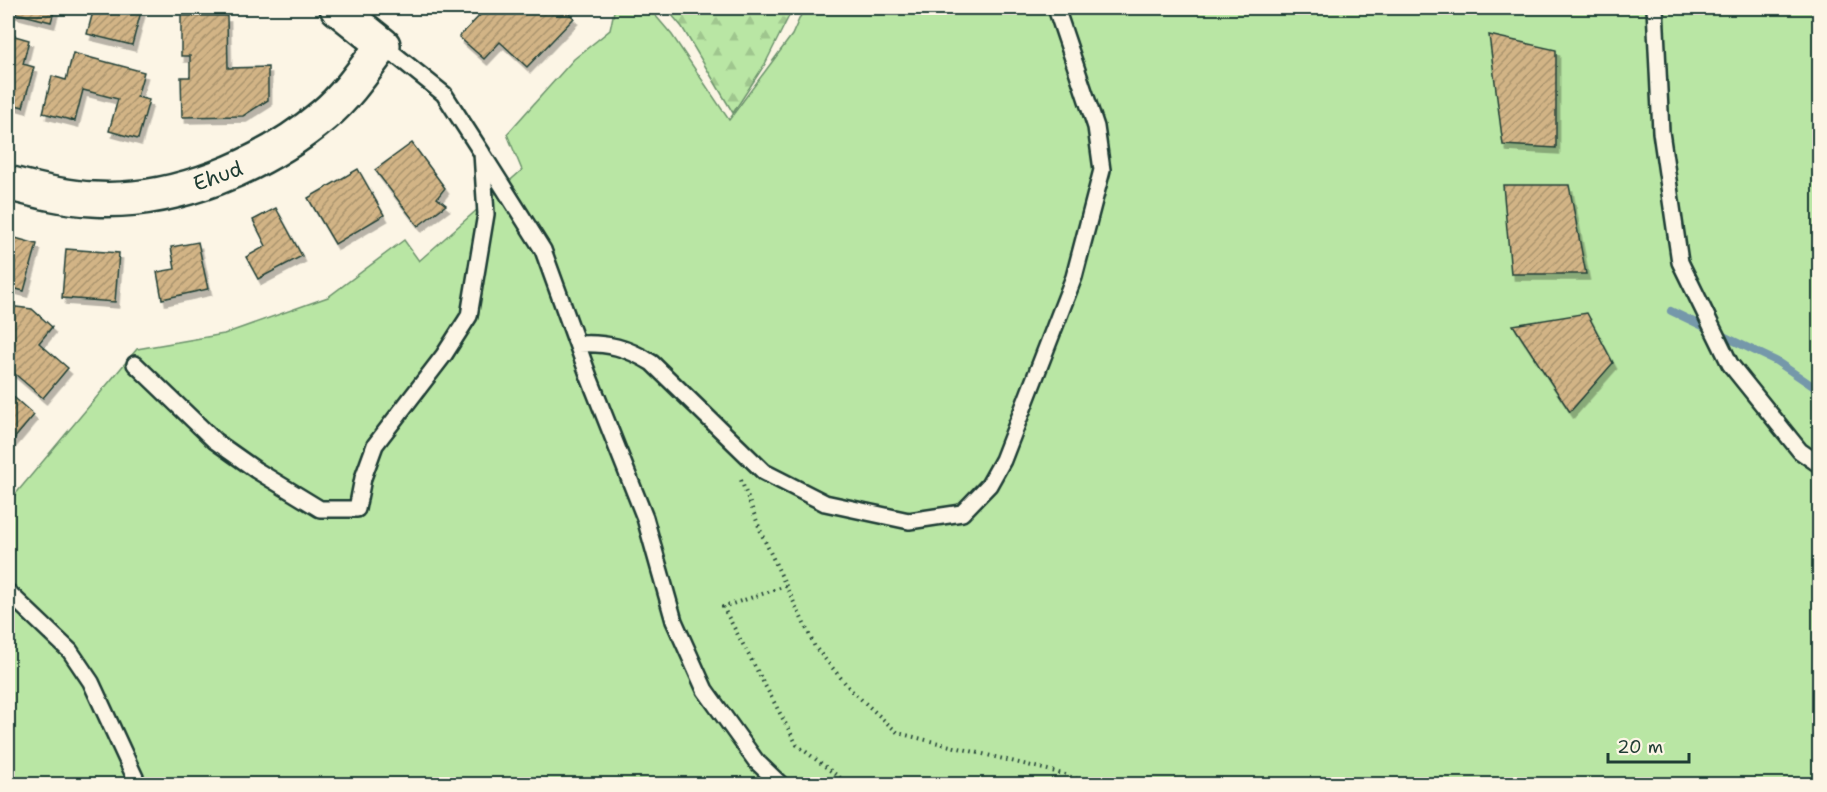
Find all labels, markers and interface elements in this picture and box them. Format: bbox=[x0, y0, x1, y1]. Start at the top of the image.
street label: Ehud bbox=[189, 154, 247, 198]
scale bar bbox=[1608, 726, 1689, 764]
text: 20 m bbox=[1617, 735, 1663, 759]

